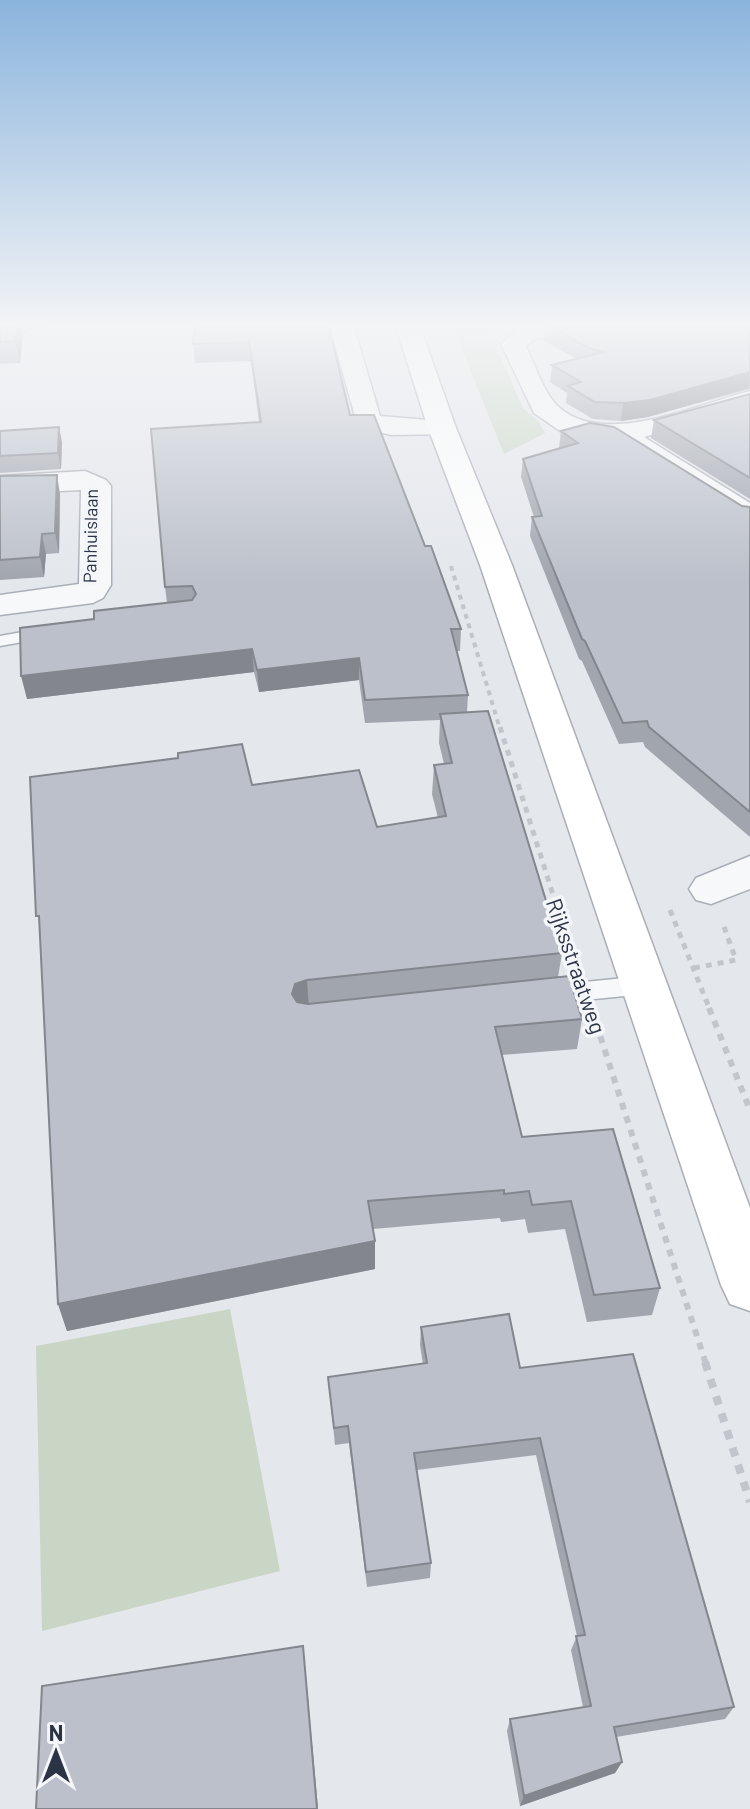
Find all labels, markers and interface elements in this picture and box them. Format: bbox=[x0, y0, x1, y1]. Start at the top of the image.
street label: Panhuislaan bbox=[78, 489, 102, 583]
street label: Rijksstraatweg bbox=[542, 895, 612, 1037]
north arrow bbox=[16, 1713, 96, 1793]
text: N bbox=[49, 1719, 63, 1745]

